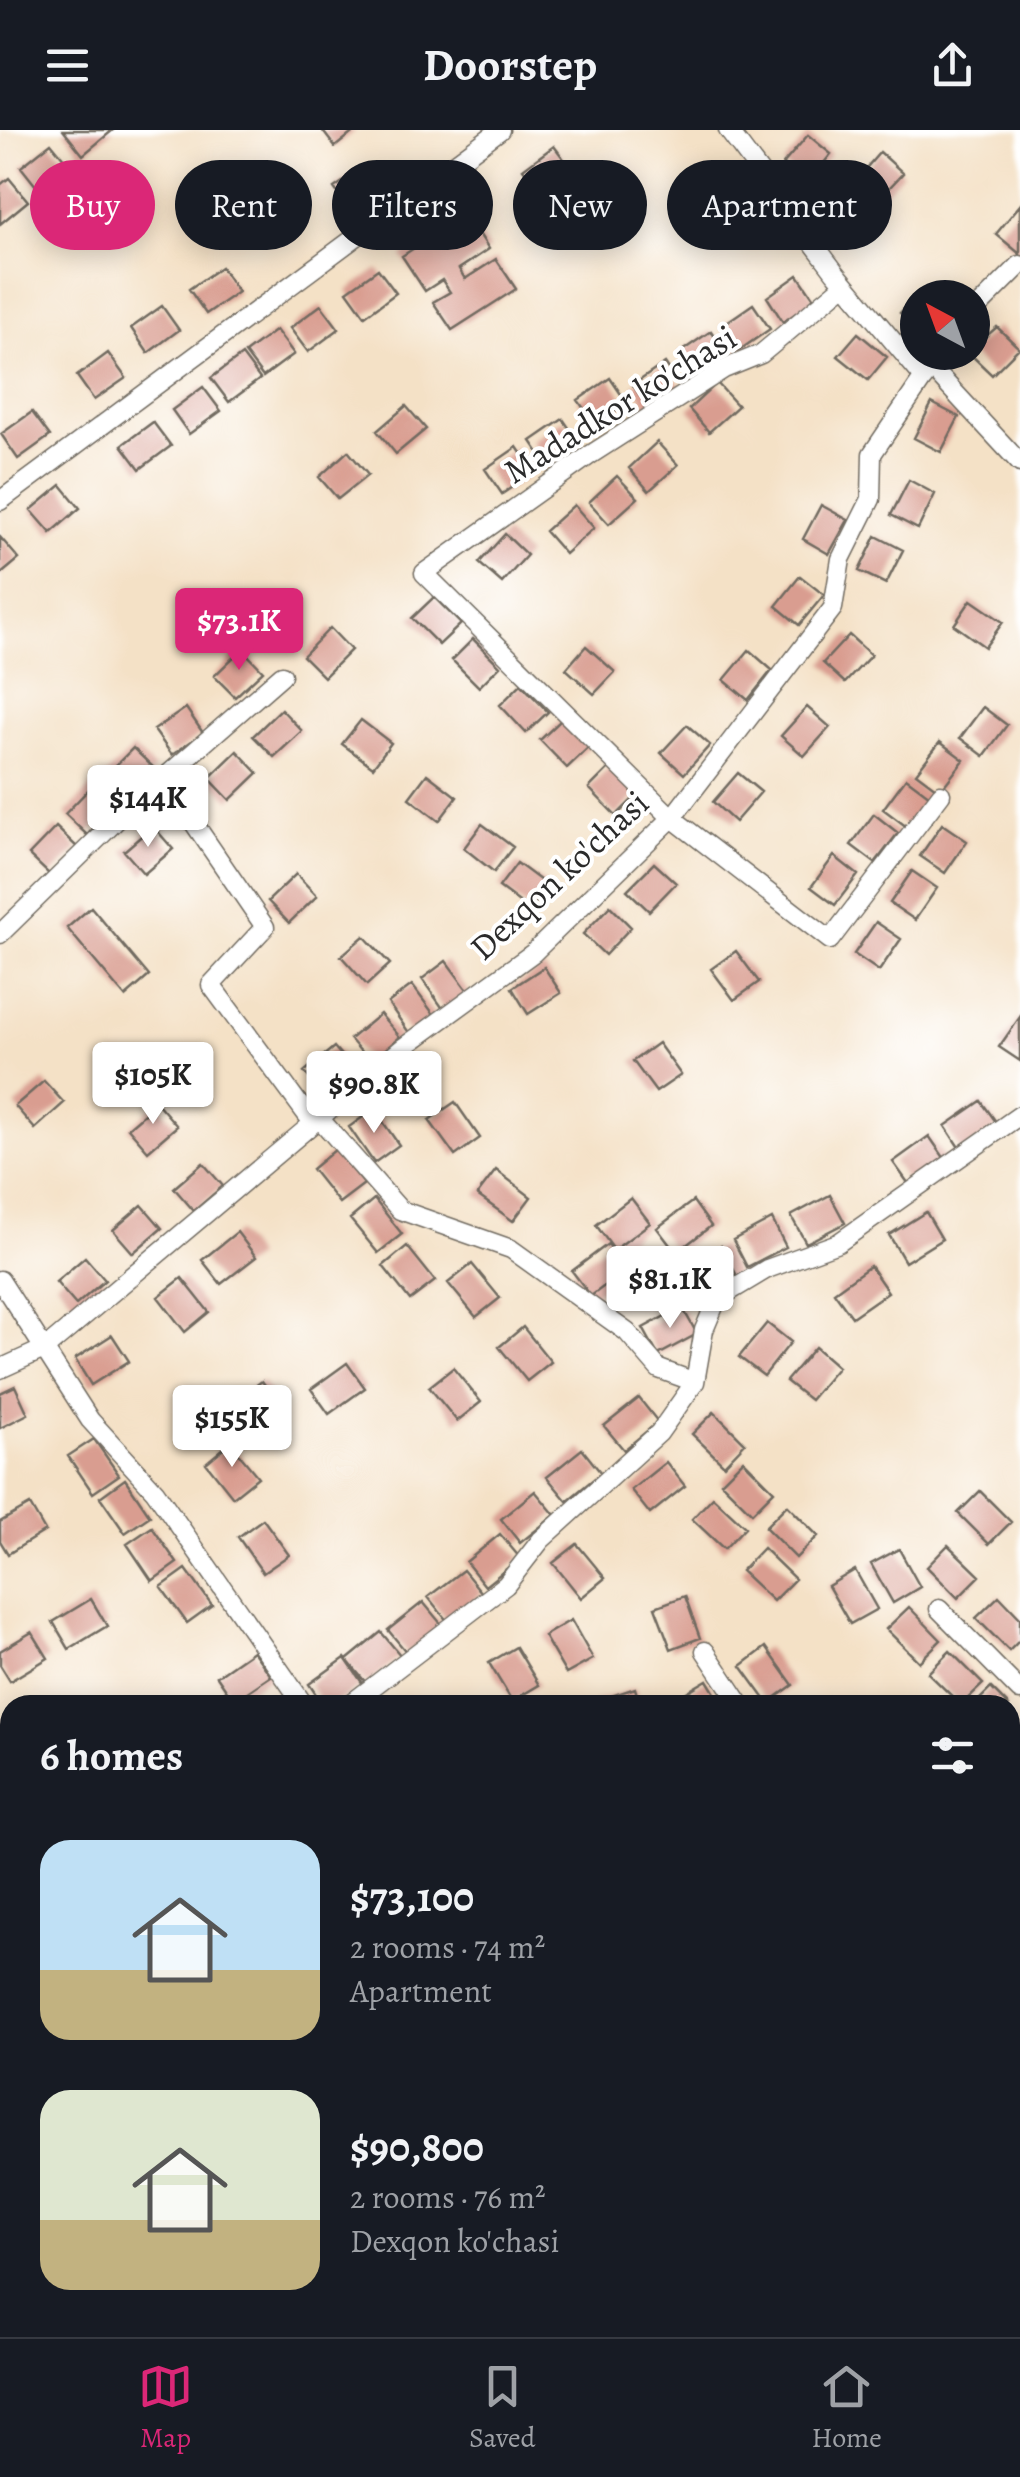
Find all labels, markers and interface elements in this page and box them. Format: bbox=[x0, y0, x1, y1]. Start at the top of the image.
text: Doorstep bbox=[423, 34, 597, 96]
icon: menu bbox=[40, 38, 95, 93]
icon: share bbox=[925, 38, 980, 93]
chip: Buy bbox=[30, 160, 155, 250]
chip: Rent bbox=[175, 160, 312, 250]
chip: Filters bbox=[332, 160, 493, 250]
chip: New bbox=[513, 160, 647, 250]
chip: Apartment bbox=[667, 160, 892, 250]
north arrow bbox=[900, 280, 990, 370]
map controls bbox=[900, 280, 990, 370]
street label: Madadkor ko'chasi bbox=[495, 313, 745, 495]
pin: $73.1K bbox=[158, 588, 320, 673]
text: $73.1K bbox=[197, 598, 281, 642]
pin: $144K bbox=[78, 765, 218, 850]
text: $144K bbox=[109, 775, 187, 819]
street label: Dexqon ko'chasi bbox=[459, 779, 659, 971]
pin: $105K bbox=[83, 1042, 223, 1127]
pin: $90.8K bbox=[293, 1051, 455, 1136]
text: $105K bbox=[114, 1052, 192, 1096]
text: $90.8K bbox=[328, 1061, 420, 1105]
pin: $81.1K bbox=[589, 1246, 751, 1331]
text: $81.1K bbox=[628, 1256, 712, 1300]
pin: $155K bbox=[162, 1385, 302, 1470]
text: $155K bbox=[195, 1395, 269, 1439]
text: 6 homes bbox=[40, 1727, 183, 1784]
icon: filters bbox=[925, 1728, 980, 1783]
text: $73,100 bbox=[350, 1868, 474, 1925]
icon: home bbox=[120, 1880, 240, 2000]
text: 2 rooms · 74 m² bbox=[350, 1925, 545, 1969]
text: Apartment bbox=[350, 1969, 492, 2013]
text: $90,800 bbox=[350, 2118, 484, 2175]
icon: home bbox=[120, 2130, 240, 2250]
text: 2 rooms · 76 m² bbox=[350, 2175, 546, 2219]
text: Dexqon ko'chasi bbox=[350, 2219, 559, 2263]
tab: Map bbox=[138, 2359, 193, 2457]
tab: Saved bbox=[469, 2359, 536, 2457]
tab: Home bbox=[812, 2359, 882, 2457]

